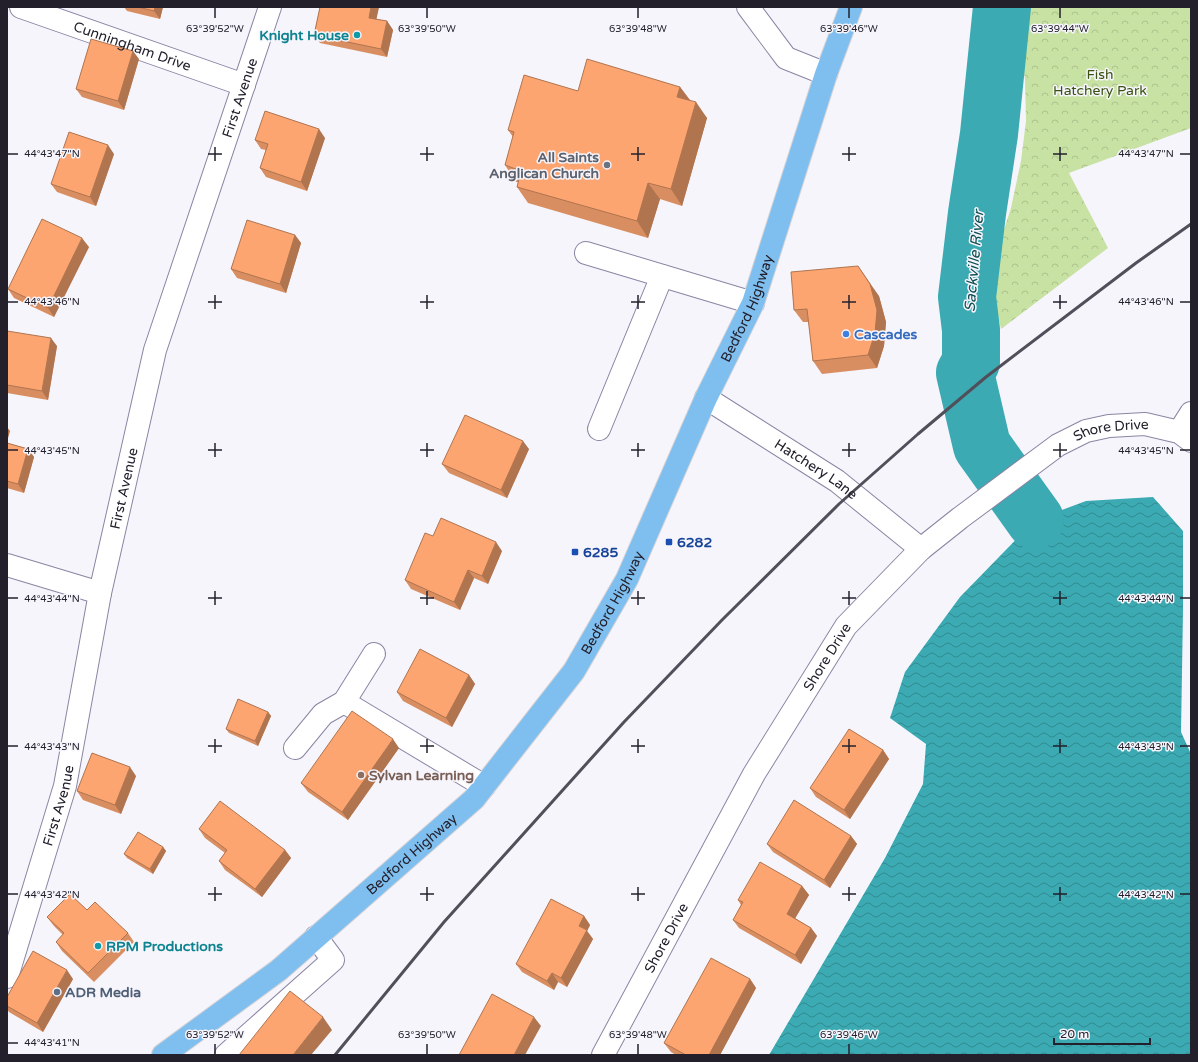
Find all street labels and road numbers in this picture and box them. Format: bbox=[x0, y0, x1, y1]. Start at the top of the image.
street label: Cunningham Drive bbox=[71, 18, 193, 75]
street label: First Avenue bbox=[219, 56, 261, 140]
street label: Bedford Highway bbox=[717, 252, 777, 365]
street label: Shore Drive bbox=[1070, 416, 1149, 445]
street label: Hatchery Lane bbox=[771, 436, 861, 503]
street label: First Avenue bbox=[107, 446, 142, 531]
street label: Bedford Highway bbox=[577, 548, 647, 657]
street label: Shore Drive bbox=[800, 620, 855, 694]
street label: First Avenue bbox=[39, 764, 78, 848]
street label: Bedford Highway bbox=[363, 810, 461, 899]
street label: Shore Drive bbox=[641, 900, 692, 976]

